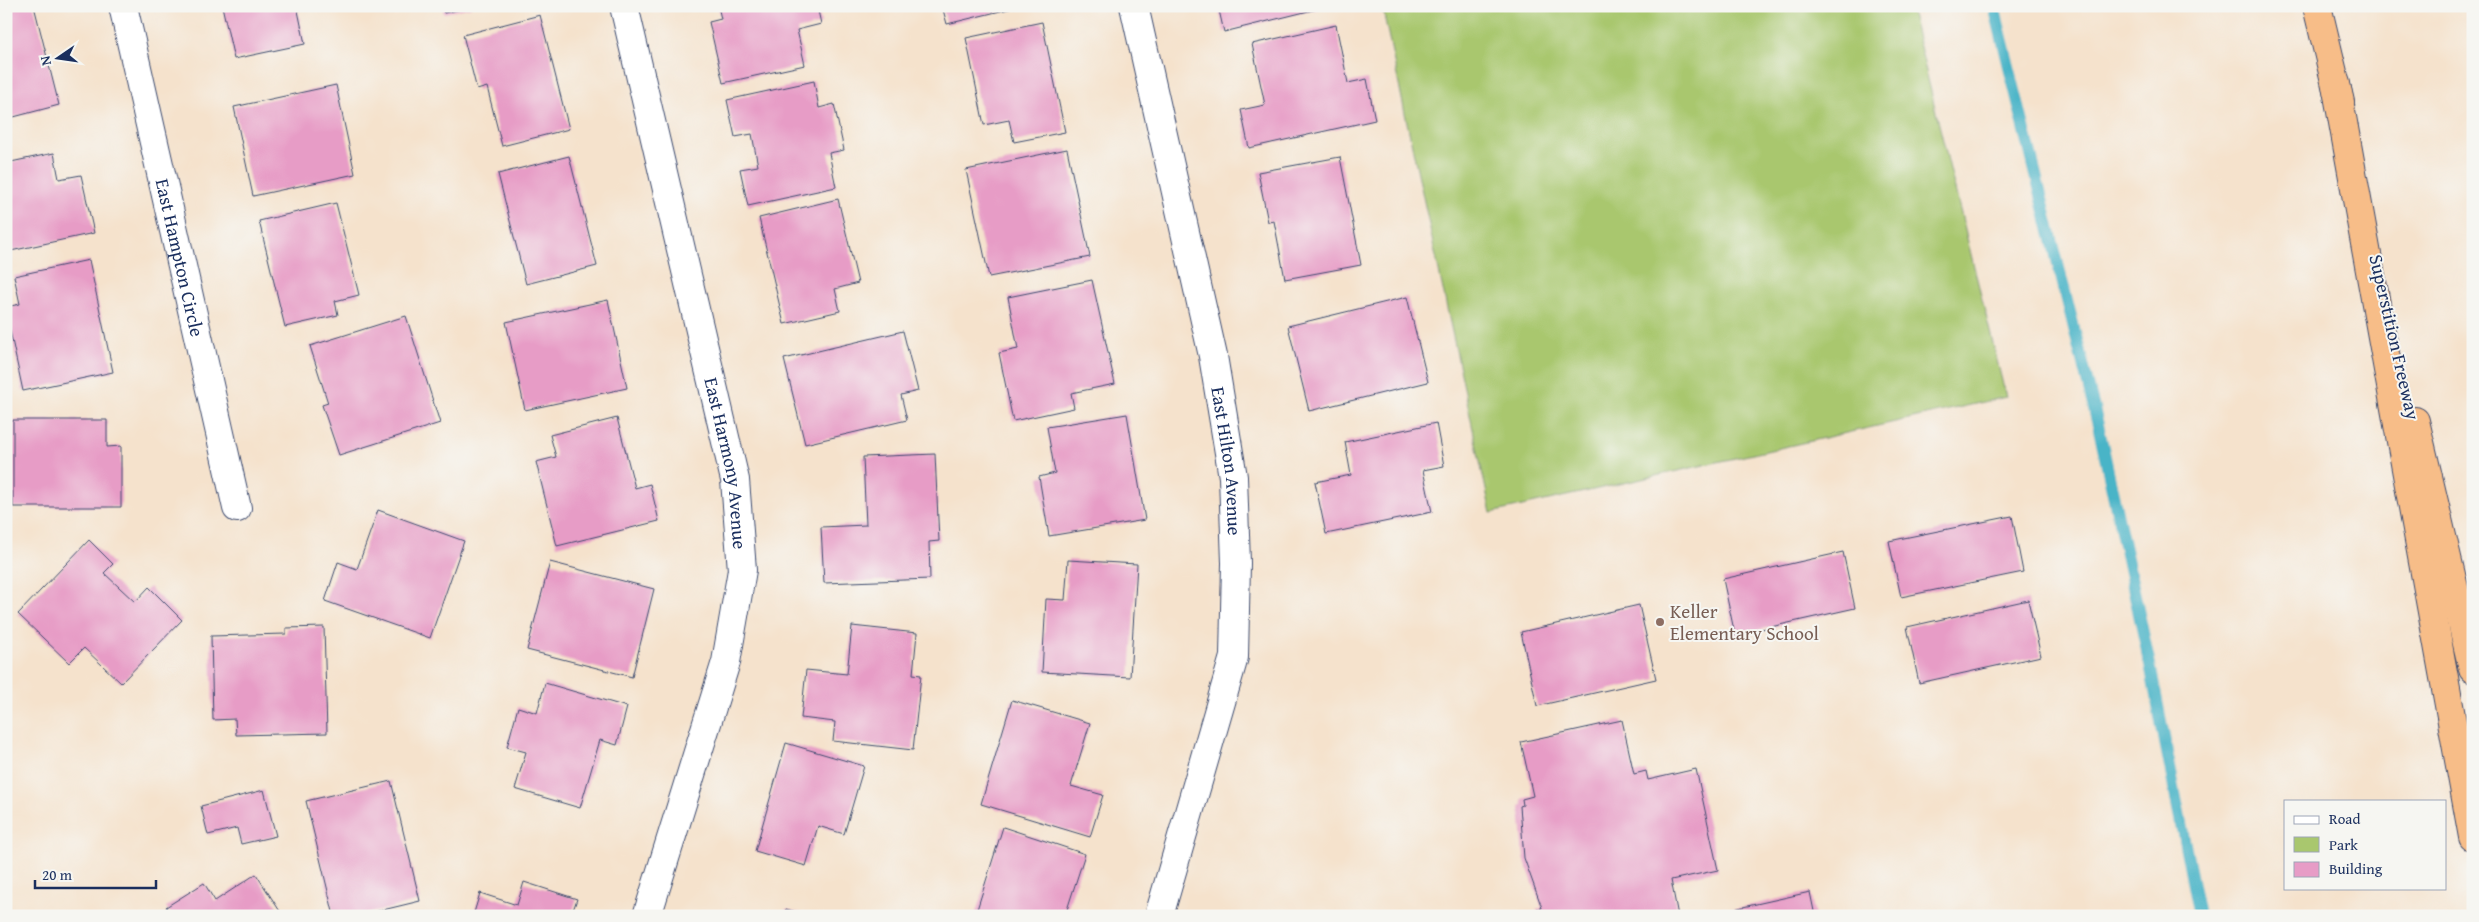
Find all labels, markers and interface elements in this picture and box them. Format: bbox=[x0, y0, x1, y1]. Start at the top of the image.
north arrow bbox=[32, 32, 82, 82]
text: N bbox=[34, 53, 56, 68]
street label: East Hampton Circle bbox=[149, 176, 212, 339]
street label: Superstition Freeway bbox=[2362, 252, 2428, 423]
street label: East Harmony Avenue bbox=[697, 375, 754, 550]
street label: East Hilton Avenue bbox=[1204, 384, 1249, 536]
place label: Keller Elementary School bbox=[1670, 597, 1819, 647]
marker: Keller Elementary School bbox=[1654, 616, 1666, 628]
legend bbox=[2284, 800, 2446, 890]
text: Road bbox=[2329, 808, 2360, 829]
text: Park bbox=[2329, 834, 2358, 855]
scale bar bbox=[35, 857, 156, 889]
text: Building bbox=[2329, 858, 2383, 879]
text: 20 m bbox=[42, 864, 73, 885]

